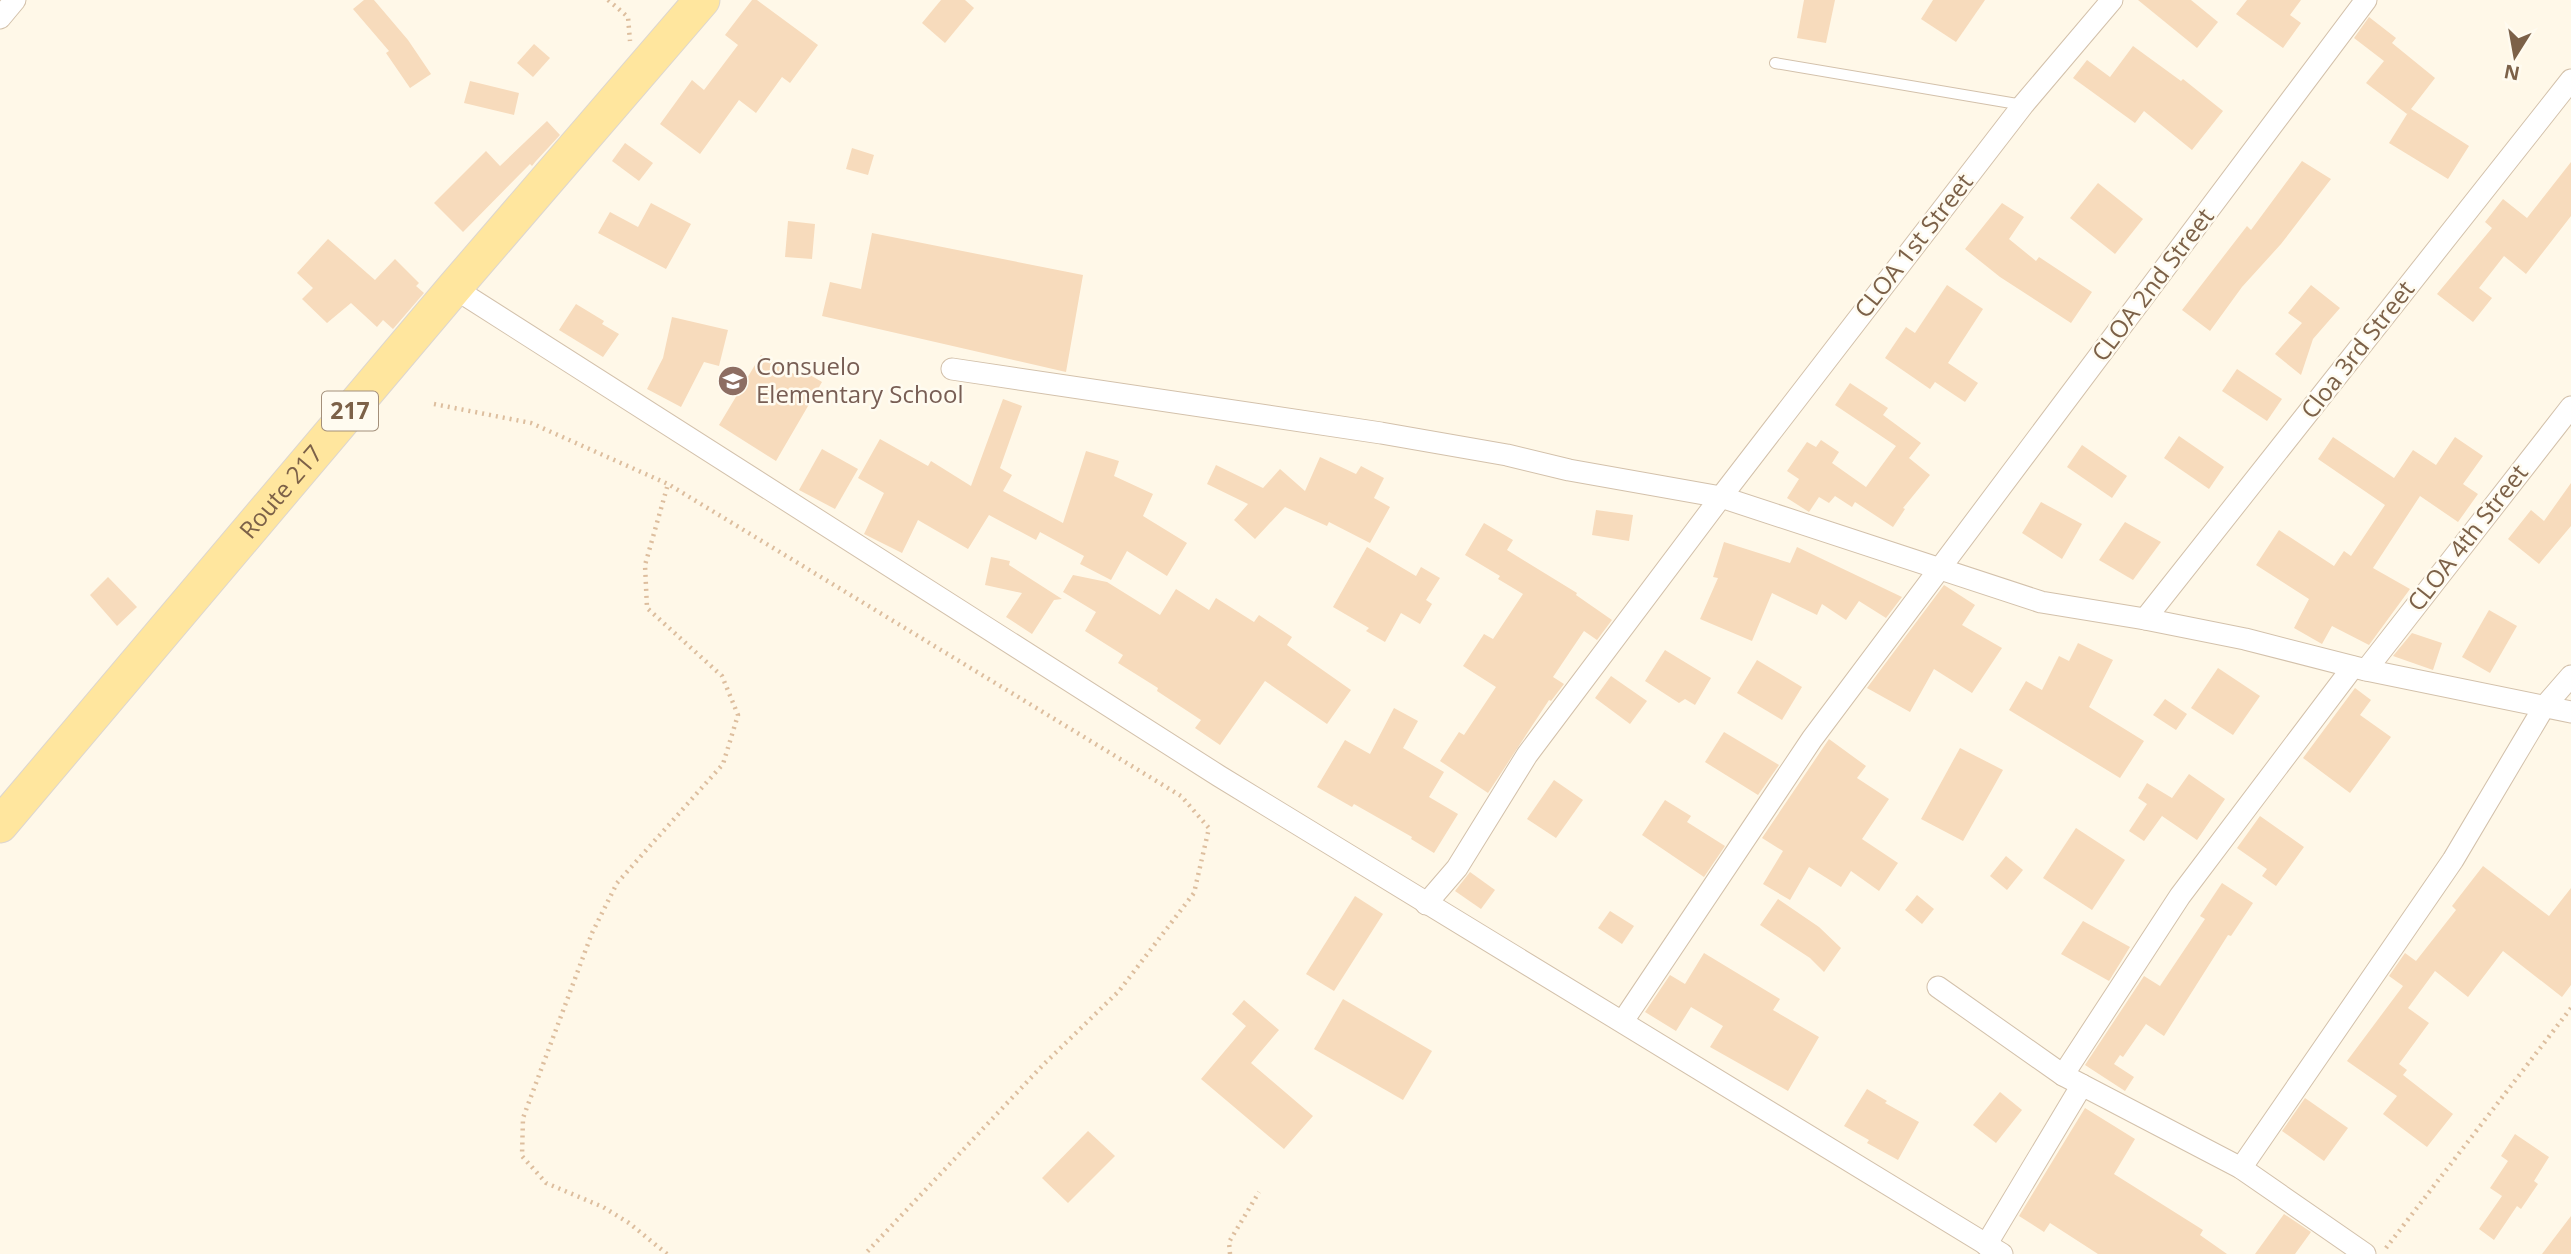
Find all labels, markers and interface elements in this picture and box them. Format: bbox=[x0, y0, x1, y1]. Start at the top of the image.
north arrow bbox=[2480, 21, 2550, 91]
text: N bbox=[2502, 58, 2522, 87]
street label: CLOA 1st Street bbox=[1846, 166, 1980, 324]
street label: CLOA 2nd Street bbox=[2083, 201, 2220, 368]
street label: Cloa 3rd Street bbox=[2293, 273, 2421, 425]
place label: Consuelo Elementary School bbox=[756, 349, 964, 410]
school or university icon: Consuelo Elementary School bbox=[716, 364, 750, 398]
road number: 217 bbox=[322, 392, 378, 430]
street label: Route 217 bbox=[231, 437, 330, 545]
street label: CLOA 4th Street bbox=[2399, 457, 2535, 617]

